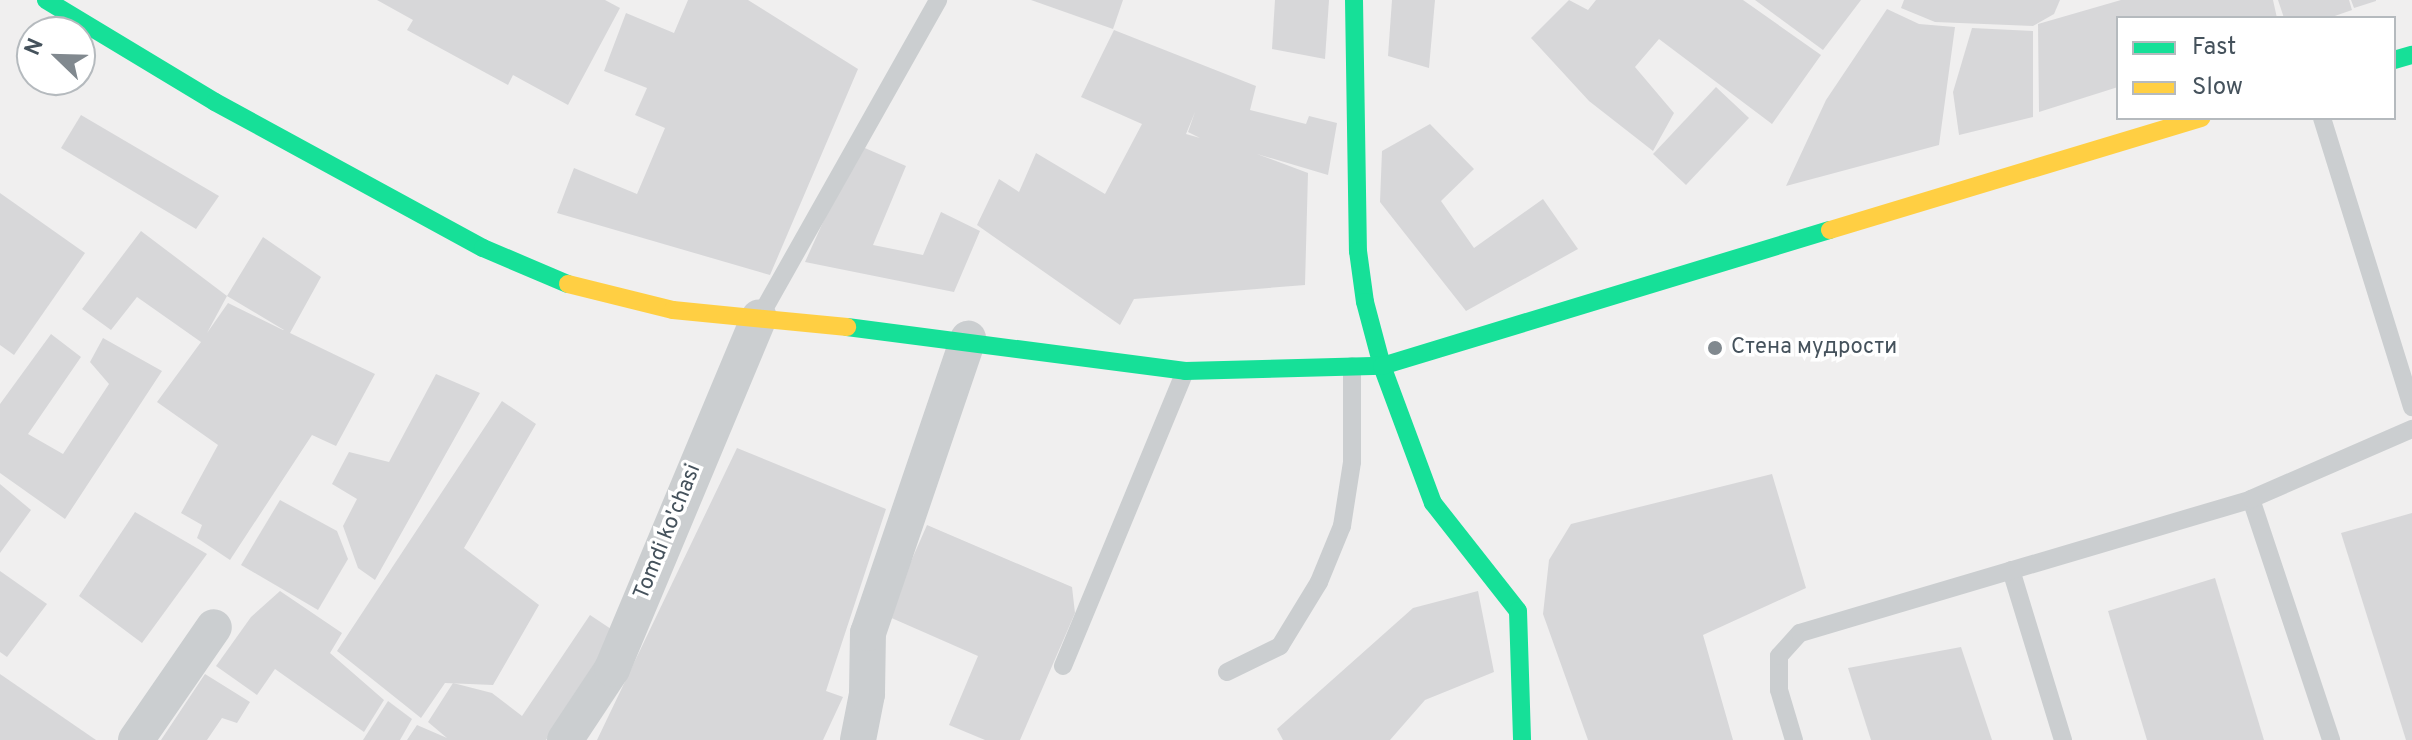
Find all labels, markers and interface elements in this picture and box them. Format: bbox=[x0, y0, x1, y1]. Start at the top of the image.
north arrow bbox=[16, 16, 96, 96]
legend bbox=[2116, 16, 2396, 120]
text: Fast bbox=[2192, 33, 2236, 63]
text: N bbox=[20, 35, 51, 60]
text: Slow bbox=[2192, 73, 2243, 103]
place label: Стена мудрости bbox=[1731, 335, 1897, 361]
marker: Стена мудрости bbox=[1706, 339, 1724, 357]
street label: Tomdi ko'chasi bbox=[629, 460, 707, 604]

